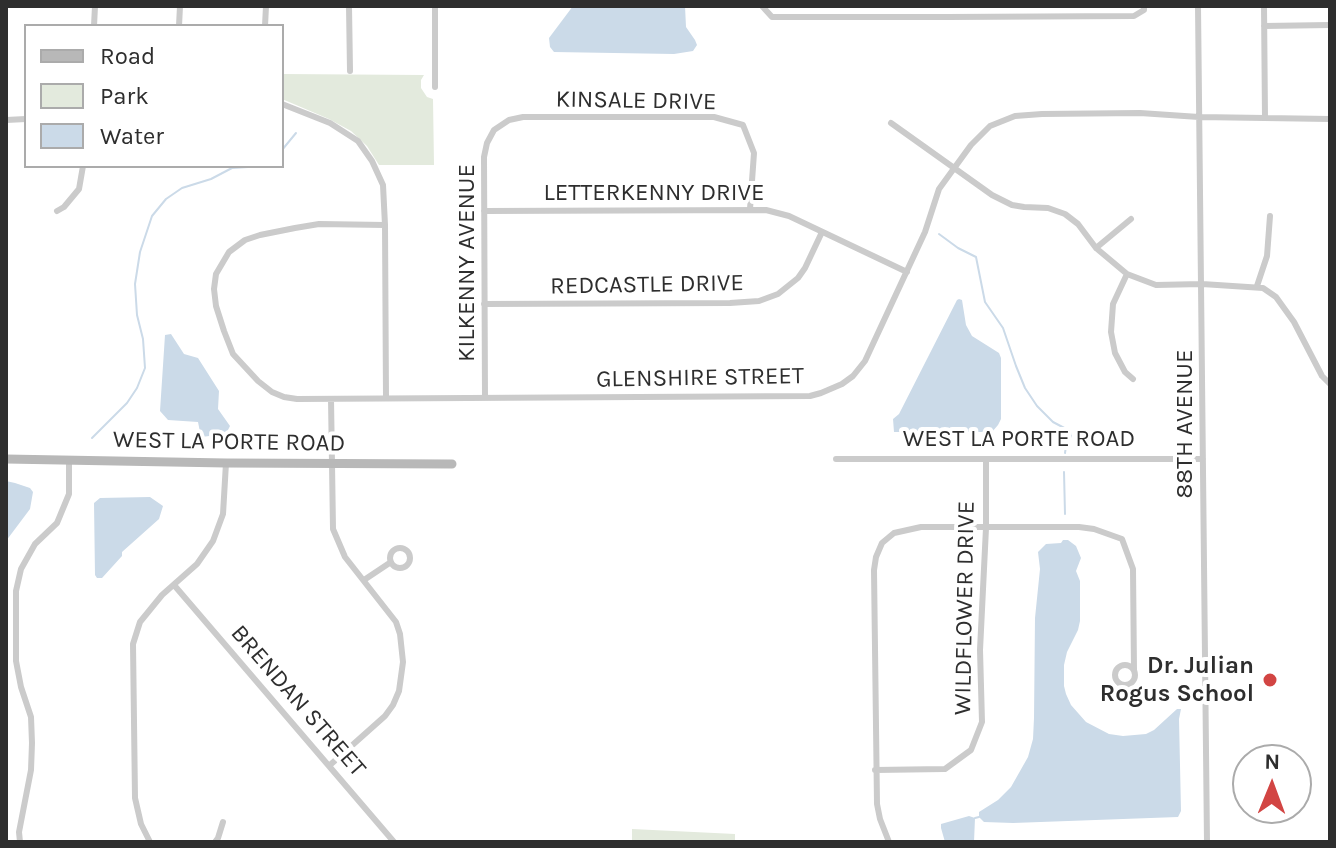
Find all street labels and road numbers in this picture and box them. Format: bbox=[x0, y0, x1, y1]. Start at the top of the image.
street label: KINSALE DRIVE bbox=[555, 85, 717, 117]
street label: KILKENNY AVENUE bbox=[453, 164, 481, 362]
street label: LETTERKENNY DRIVE bbox=[544, 179, 764, 207]
street label: REDCASTLE DRIVE bbox=[550, 269, 744, 301]
street label: 88TH AVENUE bbox=[1171, 350, 1199, 498]
street label: GLENSHIRE STREET bbox=[596, 362, 804, 394]
street label: WEST LA PORTE ROAD bbox=[903, 425, 1135, 453]
street label: WEST LA PORTE ROAD bbox=[113, 426, 345, 458]
street label: WILDFLOWER DRIVE bbox=[949, 501, 981, 715]
street label: BRENDAN STREET bbox=[224, 619, 372, 783]

